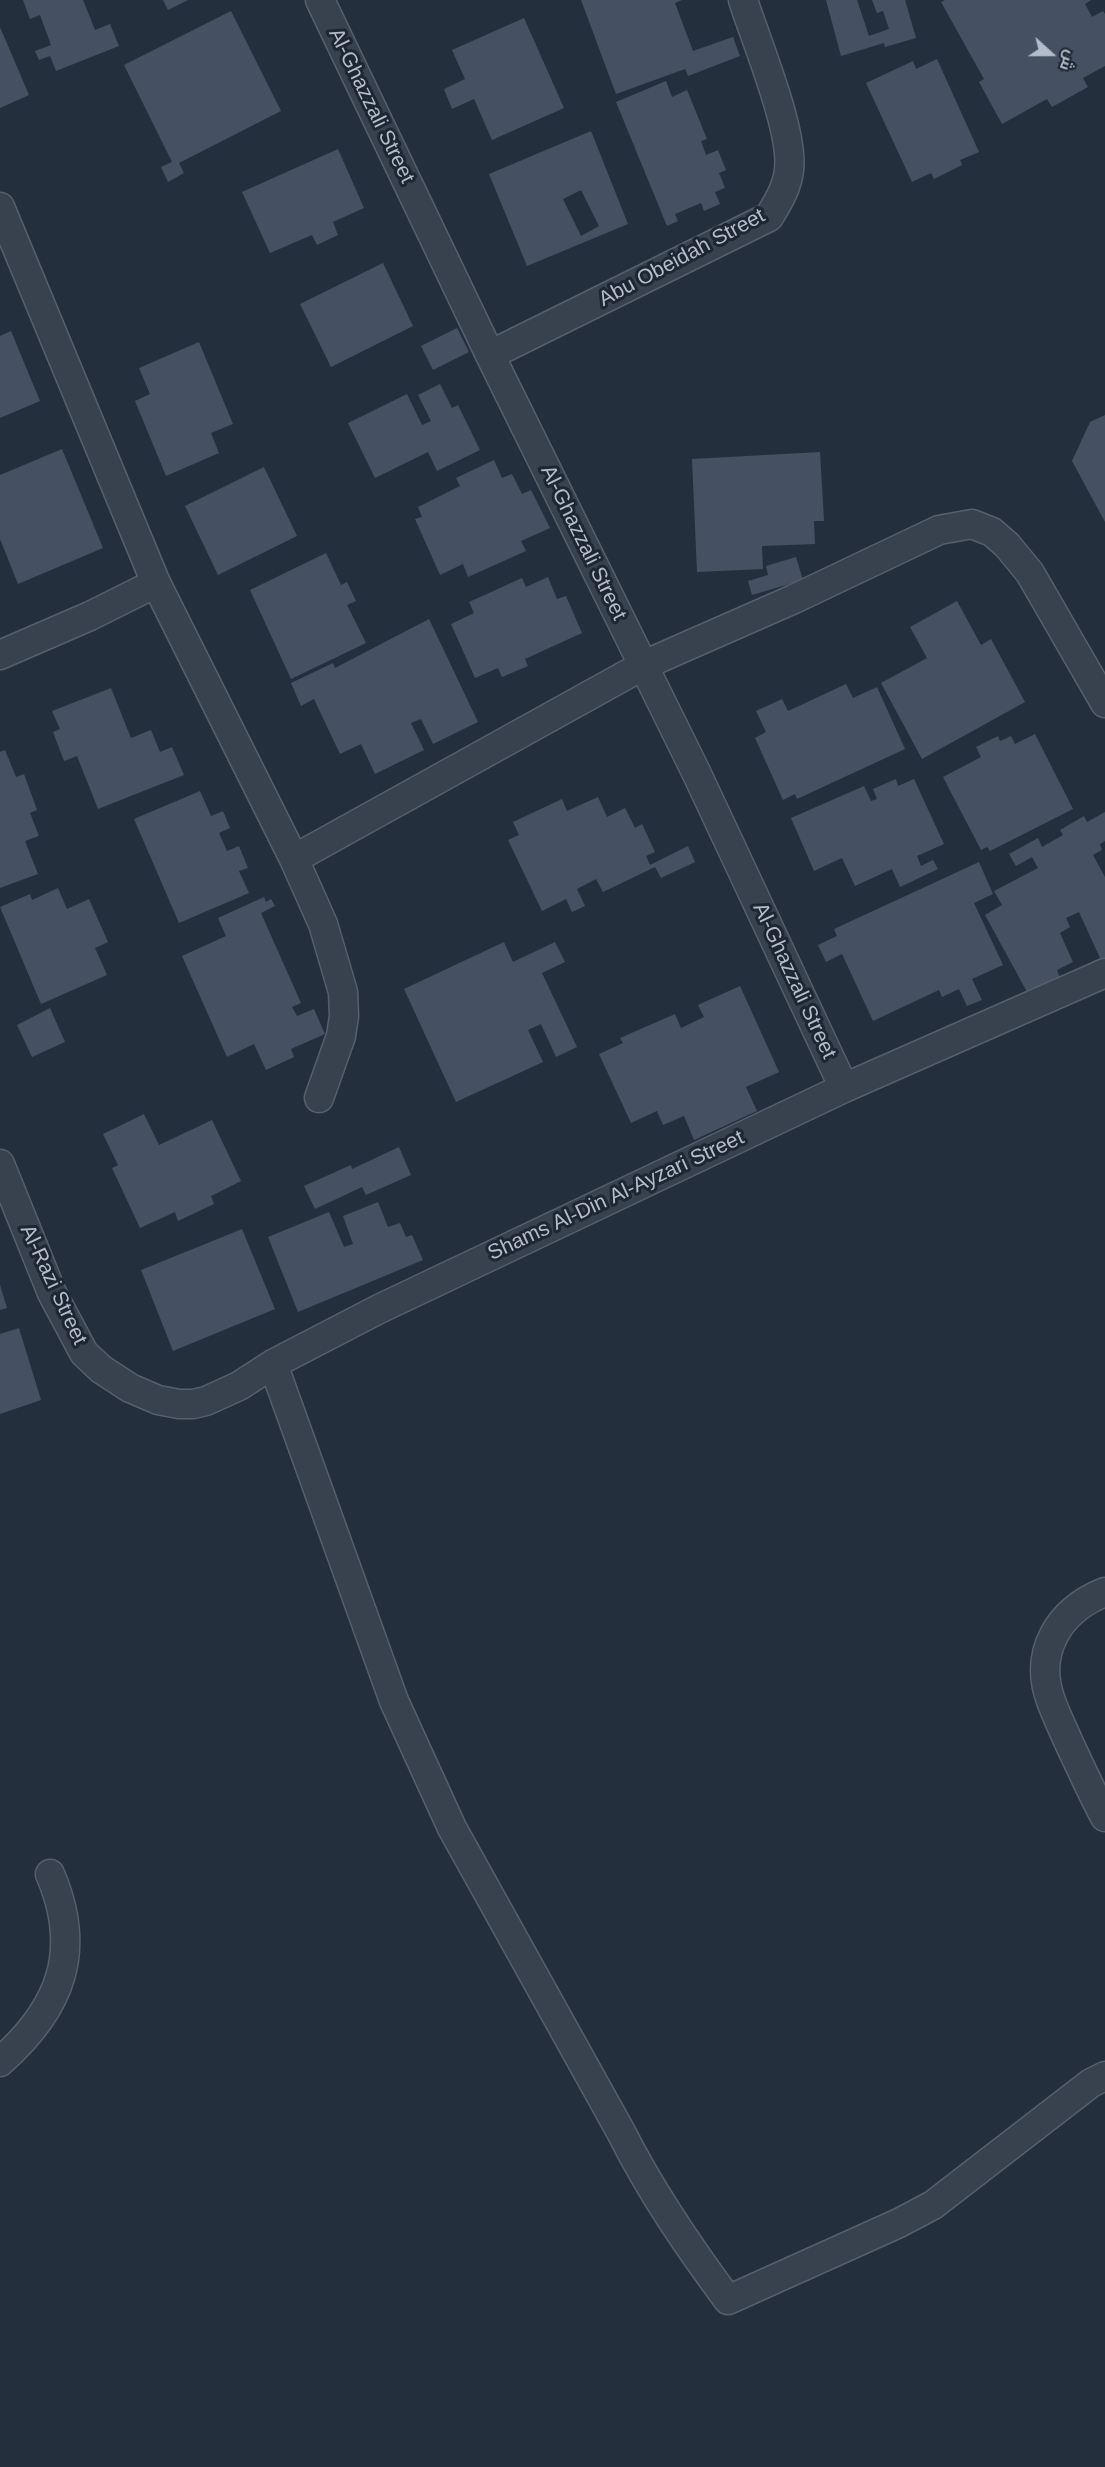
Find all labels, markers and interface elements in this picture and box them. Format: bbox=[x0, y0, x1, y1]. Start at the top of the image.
street label: Al-Ghazzali Street bbox=[323, 24, 419, 188]
north arrow bbox=[1021, 24, 1081, 84]
text: ش bbox=[1057, 48, 1080, 73]
street label: Abu Obeidah Street bbox=[595, 204, 769, 312]
street label: Al-Ghazzali Street bbox=[535, 461, 631, 625]
street label: Al-Ghazzali Street bbox=[747, 899, 841, 1063]
street label: Shams Al-Din Al-Ayzari Street bbox=[484, 1125, 748, 1267]
street label: Al-Razi Street bbox=[14, 1221, 92, 1349]

